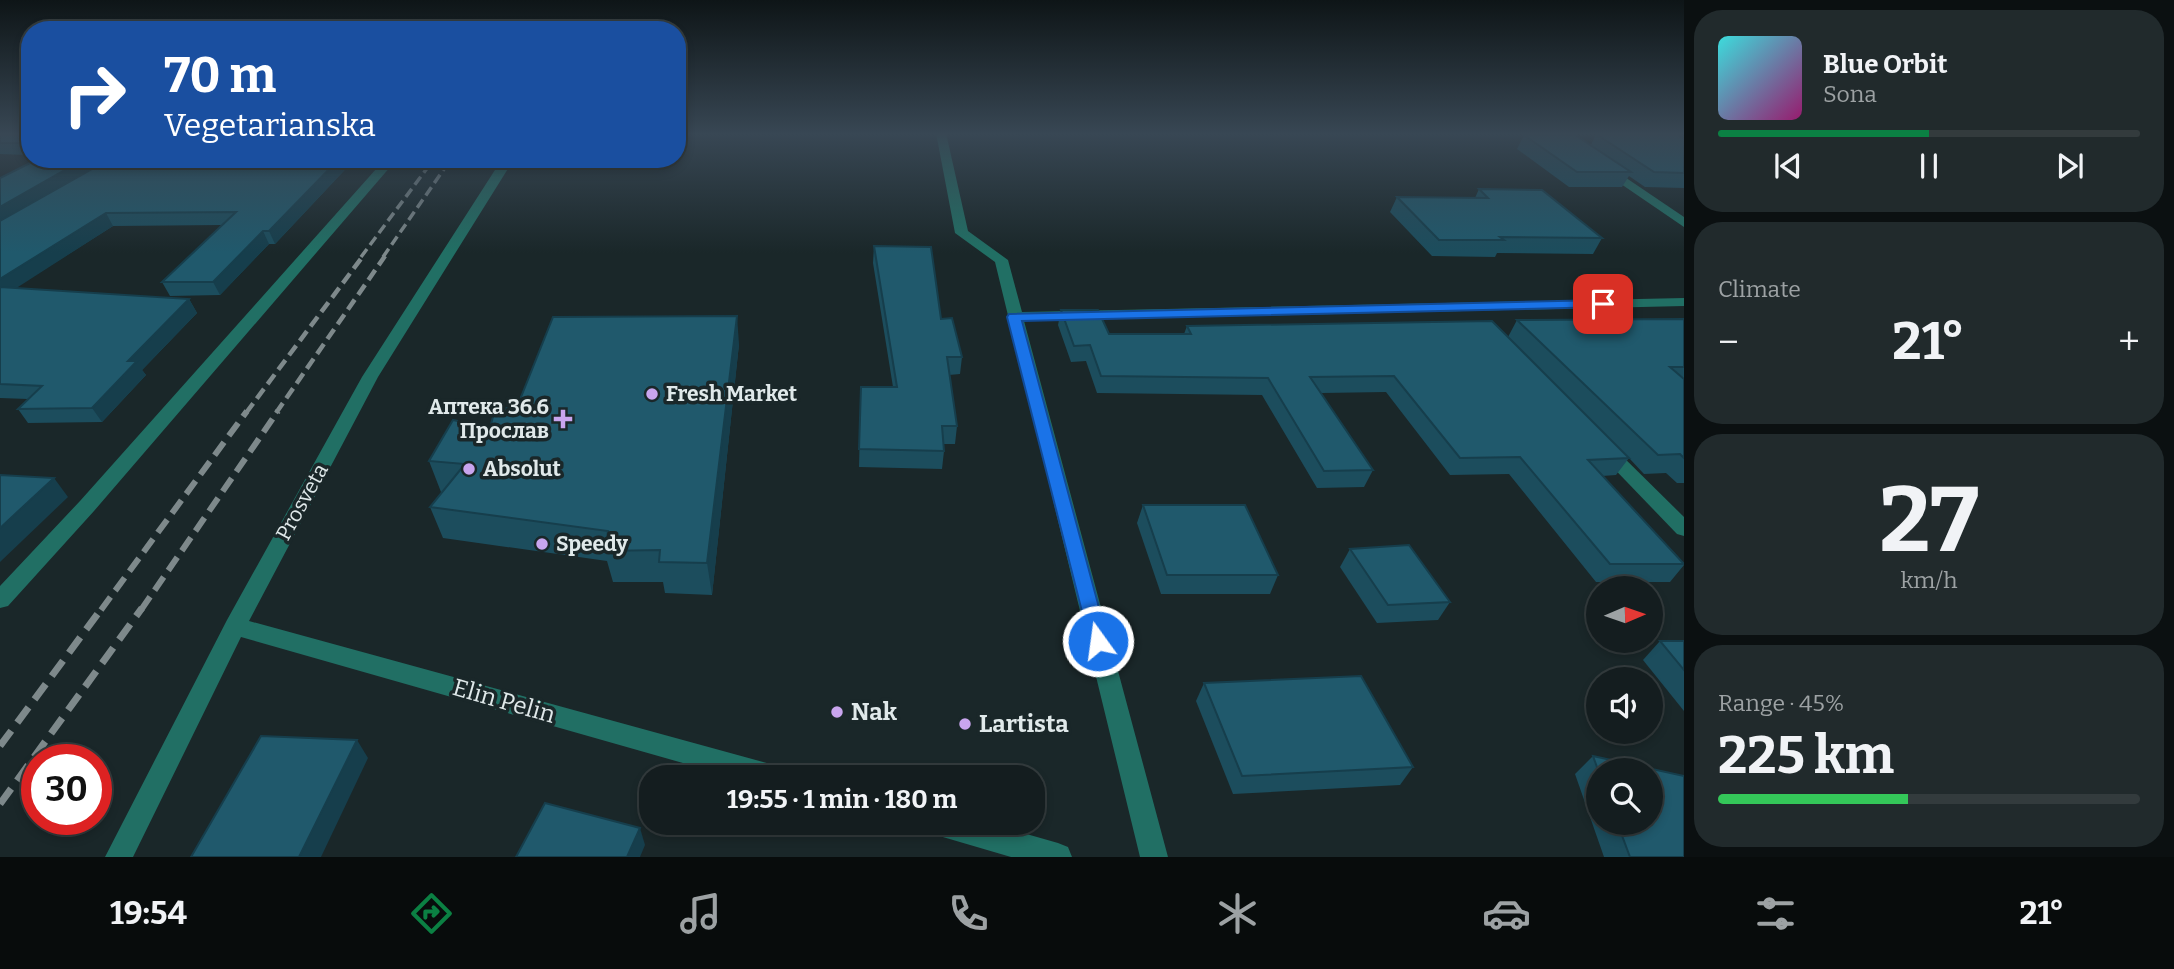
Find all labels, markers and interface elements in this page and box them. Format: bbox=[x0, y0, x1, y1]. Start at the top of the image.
text: 70 m bbox=[164, 46, 276, 105]
icon: right bbox=[49, 49, 140, 140]
text: Blue Orbit bbox=[1823, 49, 1947, 80]
text: Sona bbox=[1823, 80, 1877, 108]
text: Vegetarianska bbox=[164, 106, 376, 144]
icon: previous bbox=[1769, 147, 1807, 185]
icon: pause bbox=[1910, 147, 1948, 185]
icon: next bbox=[2051, 147, 2089, 185]
pin bbox=[1573, 274, 1633, 334]
text: Climate bbox=[1718, 275, 1801, 303]
icon: arrive bbox=[1584, 285, 1622, 323]
text: 21° bbox=[1892, 310, 1965, 373]
text: − bbox=[1718, 319, 1739, 365]
text: + bbox=[2118, 319, 2140, 365]
place label: Fresh Market bbox=[666, 381, 798, 407]
marker: Fresh Market bbox=[644, 386, 660, 402]
place label: Аптека 36.6 Прослав bbox=[428, 394, 549, 444]
marker: Аптека 36.6 Прослав bbox=[555, 411, 571, 427]
place label: Absolut bbox=[483, 456, 562, 482]
street label: Prosveta bbox=[270, 459, 334, 545]
marker: Absolut bbox=[461, 461, 477, 477]
text: 27 bbox=[1879, 466, 1979, 575]
place label: Speedy bbox=[556, 531, 628, 557]
marker: Speedy bbox=[534, 536, 550, 552]
text: km/h bbox=[1901, 566, 1957, 594]
north arrow bbox=[1586, 576, 1662, 653]
map controls bbox=[1586, 576, 1663, 835]
position arrow bbox=[1061, 604, 1135, 678]
button: sound bbox=[1586, 667, 1663, 744]
street label: Elin Pelin bbox=[450, 673, 558, 729]
text: Range · 45% bbox=[1718, 689, 1844, 717]
place label: Nak bbox=[851, 698, 898, 726]
marker: Nak bbox=[829, 704, 845, 720]
place label: Lartista bbox=[979, 710, 1069, 738]
marker: Lartista bbox=[957, 716, 973, 732]
text: 225 km bbox=[1718, 724, 1894, 787]
speed limit sign: 30 bbox=[21, 744, 112, 835]
button: search bbox=[1586, 758, 1663, 835]
text: 19:55 · 1 min · 180 m bbox=[727, 784, 957, 815]
icon: directions bbox=[407, 889, 456, 938]
icon: music bbox=[676, 889, 725, 938]
icon: phone bbox=[944, 889, 993, 938]
icon: climate bbox=[1213, 889, 1262, 938]
icon: car bbox=[1482, 889, 1531, 938]
icon: filters bbox=[1751, 889, 1800, 938]
text: 19:54 bbox=[110, 894, 187, 932]
text: 21° bbox=[2019, 894, 2064, 932]

